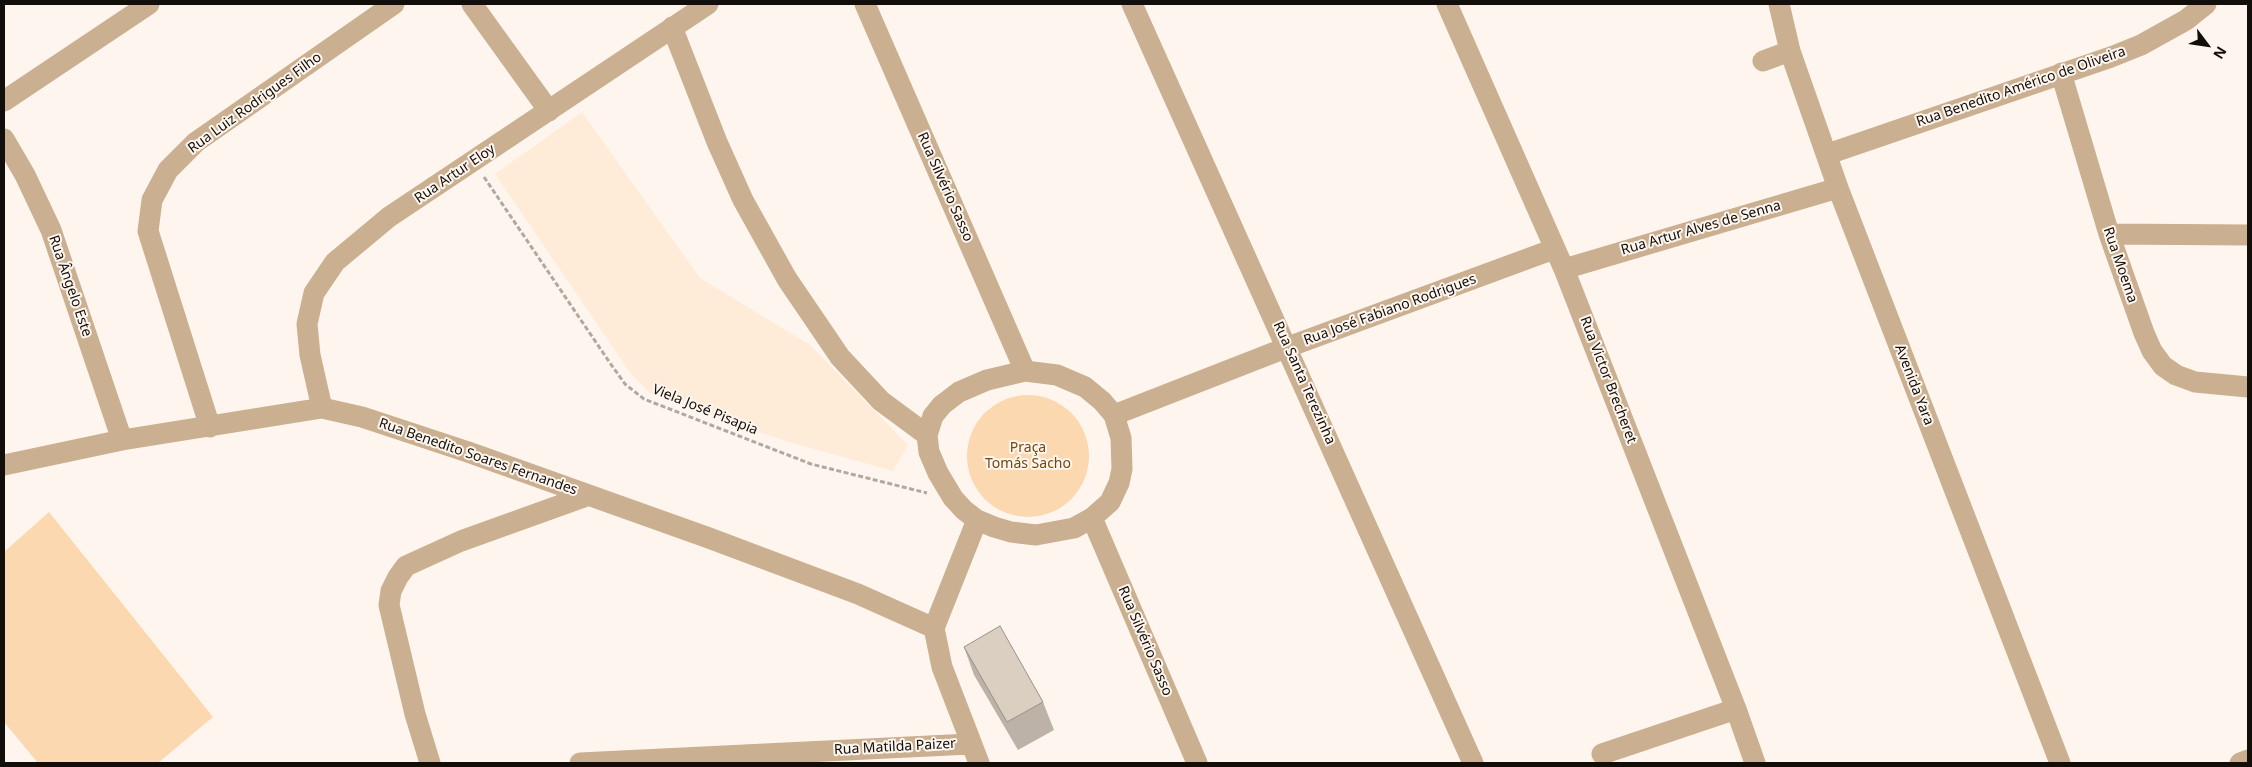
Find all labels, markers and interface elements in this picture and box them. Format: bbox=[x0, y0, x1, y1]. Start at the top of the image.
north arrow bbox=[2182, 20, 2232, 70]
street label: Rua Benedito Américo de Oliveira bbox=[1914, 43, 2128, 131]
text: N bbox=[2209, 43, 2231, 63]
street label: Rua Luiz Rodrigues Filho bbox=[185, 49, 325, 157]
street label: Rua Silvério Sasso bbox=[913, 130, 977, 244]
street label: Rua Artur Eloy bbox=[412, 141, 498, 207]
street label: Rua Artur Alves de Senna bbox=[1619, 197, 1783, 259]
street label: Rua Moema bbox=[2099, 225, 2141, 305]
street label: Rua Ângelo Este bbox=[45, 233, 95, 339]
street label: Rua José Fabiano Rodrigues bbox=[1301, 271, 1479, 349]
street label: Rua Victor Brecheret bbox=[1576, 314, 1640, 446]
street label: Rua Santa Terezinha bbox=[1269, 319, 1339, 447]
street label: Avenida Yara bbox=[1891, 342, 1937, 428]
street label: Viela José Pisapia bbox=[650, 381, 760, 439]
street label: Rua Benedito Soares Fernandes bbox=[377, 415, 579, 499]
park label: Praça Tomás Sacho bbox=[985, 440, 1071, 472]
street label: Rua Silvério Sasso bbox=[1114, 584, 1176, 698]
street label: Rua Matilda Paizer bbox=[834, 735, 956, 759]

